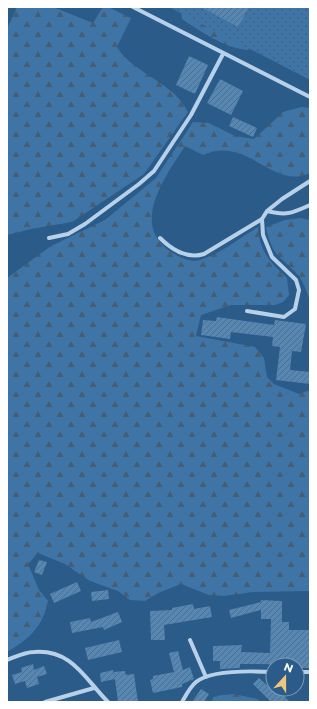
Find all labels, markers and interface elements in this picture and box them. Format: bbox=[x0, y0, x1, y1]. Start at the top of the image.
north arrow bbox=[265, 657, 305, 697]
text: N bbox=[282, 660, 295, 676]

